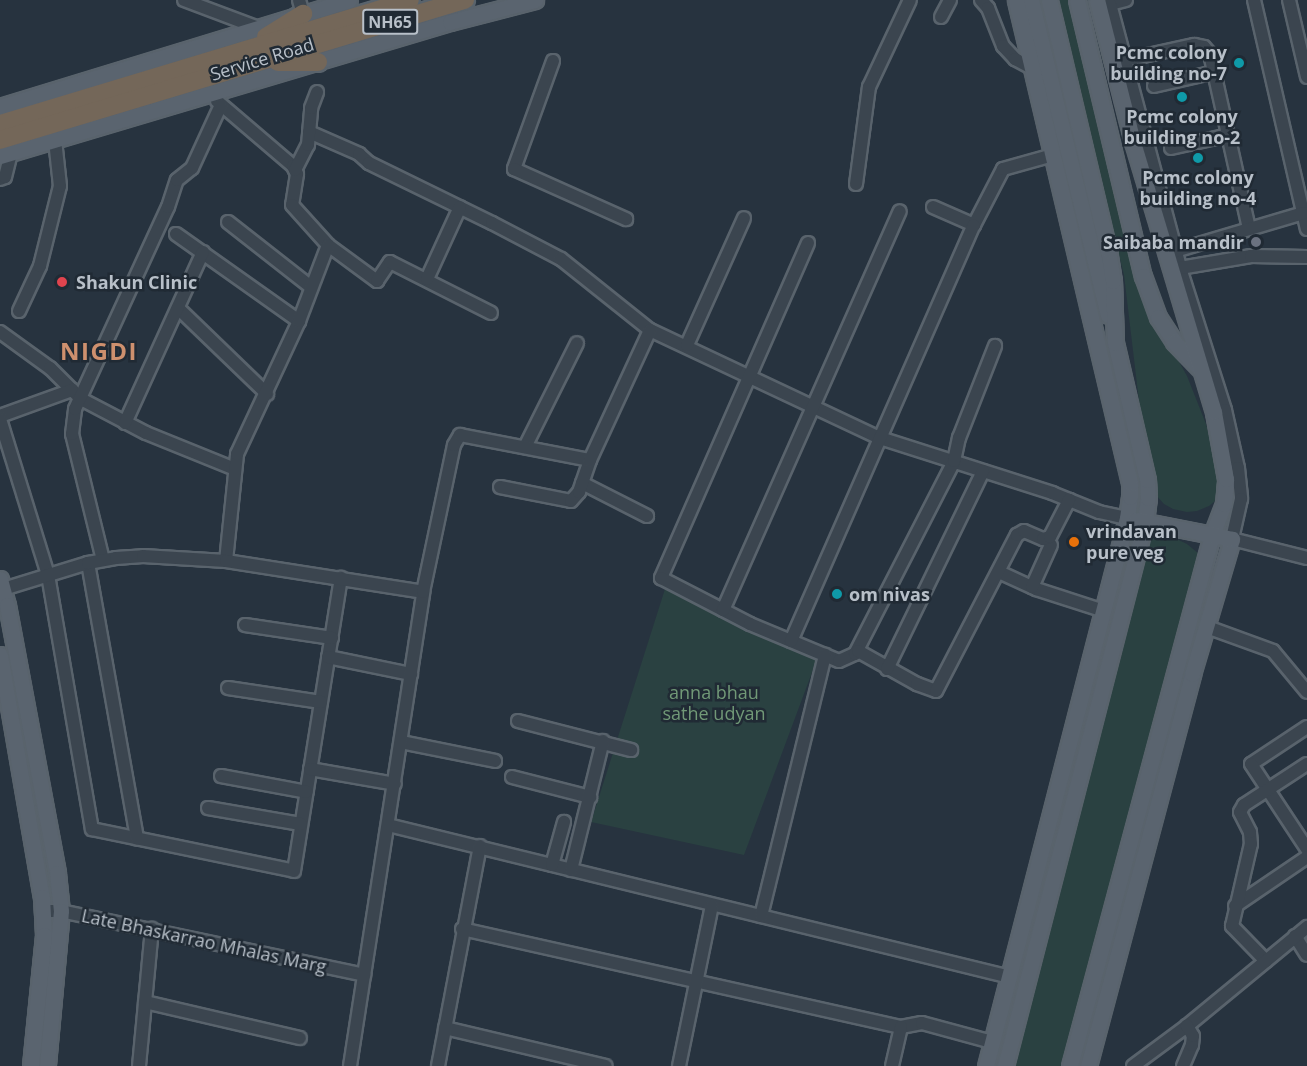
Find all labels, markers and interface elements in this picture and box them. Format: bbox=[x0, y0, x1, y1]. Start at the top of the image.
road number: NH65 bbox=[362, 9, 418, 35]
street label: Service Road bbox=[208, 33, 316, 85]
place label: Pcmc colony building no-7 bbox=[1110, 42, 1227, 84]
marker: Pcmc colony building no-7 bbox=[1232, 56, 1246, 70]
marker: Pcmc colony building no-2 bbox=[1175, 90, 1189, 104]
place label: Pcmc colony building no-2 bbox=[1124, 106, 1240, 148]
marker: Pcmc colony building no-4 bbox=[1191, 151, 1205, 165]
place label: Pcmc colony building no-4 bbox=[1140, 167, 1256, 210]
place label: Saibaba mandir bbox=[1103, 231, 1244, 253]
marker: Saibaba mandir bbox=[1249, 235, 1263, 249]
place label: Shakun Clinic bbox=[76, 271, 197, 293]
marker: Shakun Clinic bbox=[53, 273, 71, 291]
district label: NIGDI bbox=[60, 337, 138, 365]
place label: vrindavan pure veg bbox=[1086, 521, 1177, 564]
marker: vrindavan pure veg bbox=[1067, 535, 1081, 549]
place label: om nivas bbox=[849, 583, 930, 605]
marker: om nivas bbox=[830, 587, 844, 601]
park label: anna bhau sathe udyan bbox=[663, 682, 765, 724]
street label: Late Bhaskarrao Mhalas Marg bbox=[80, 904, 328, 978]

